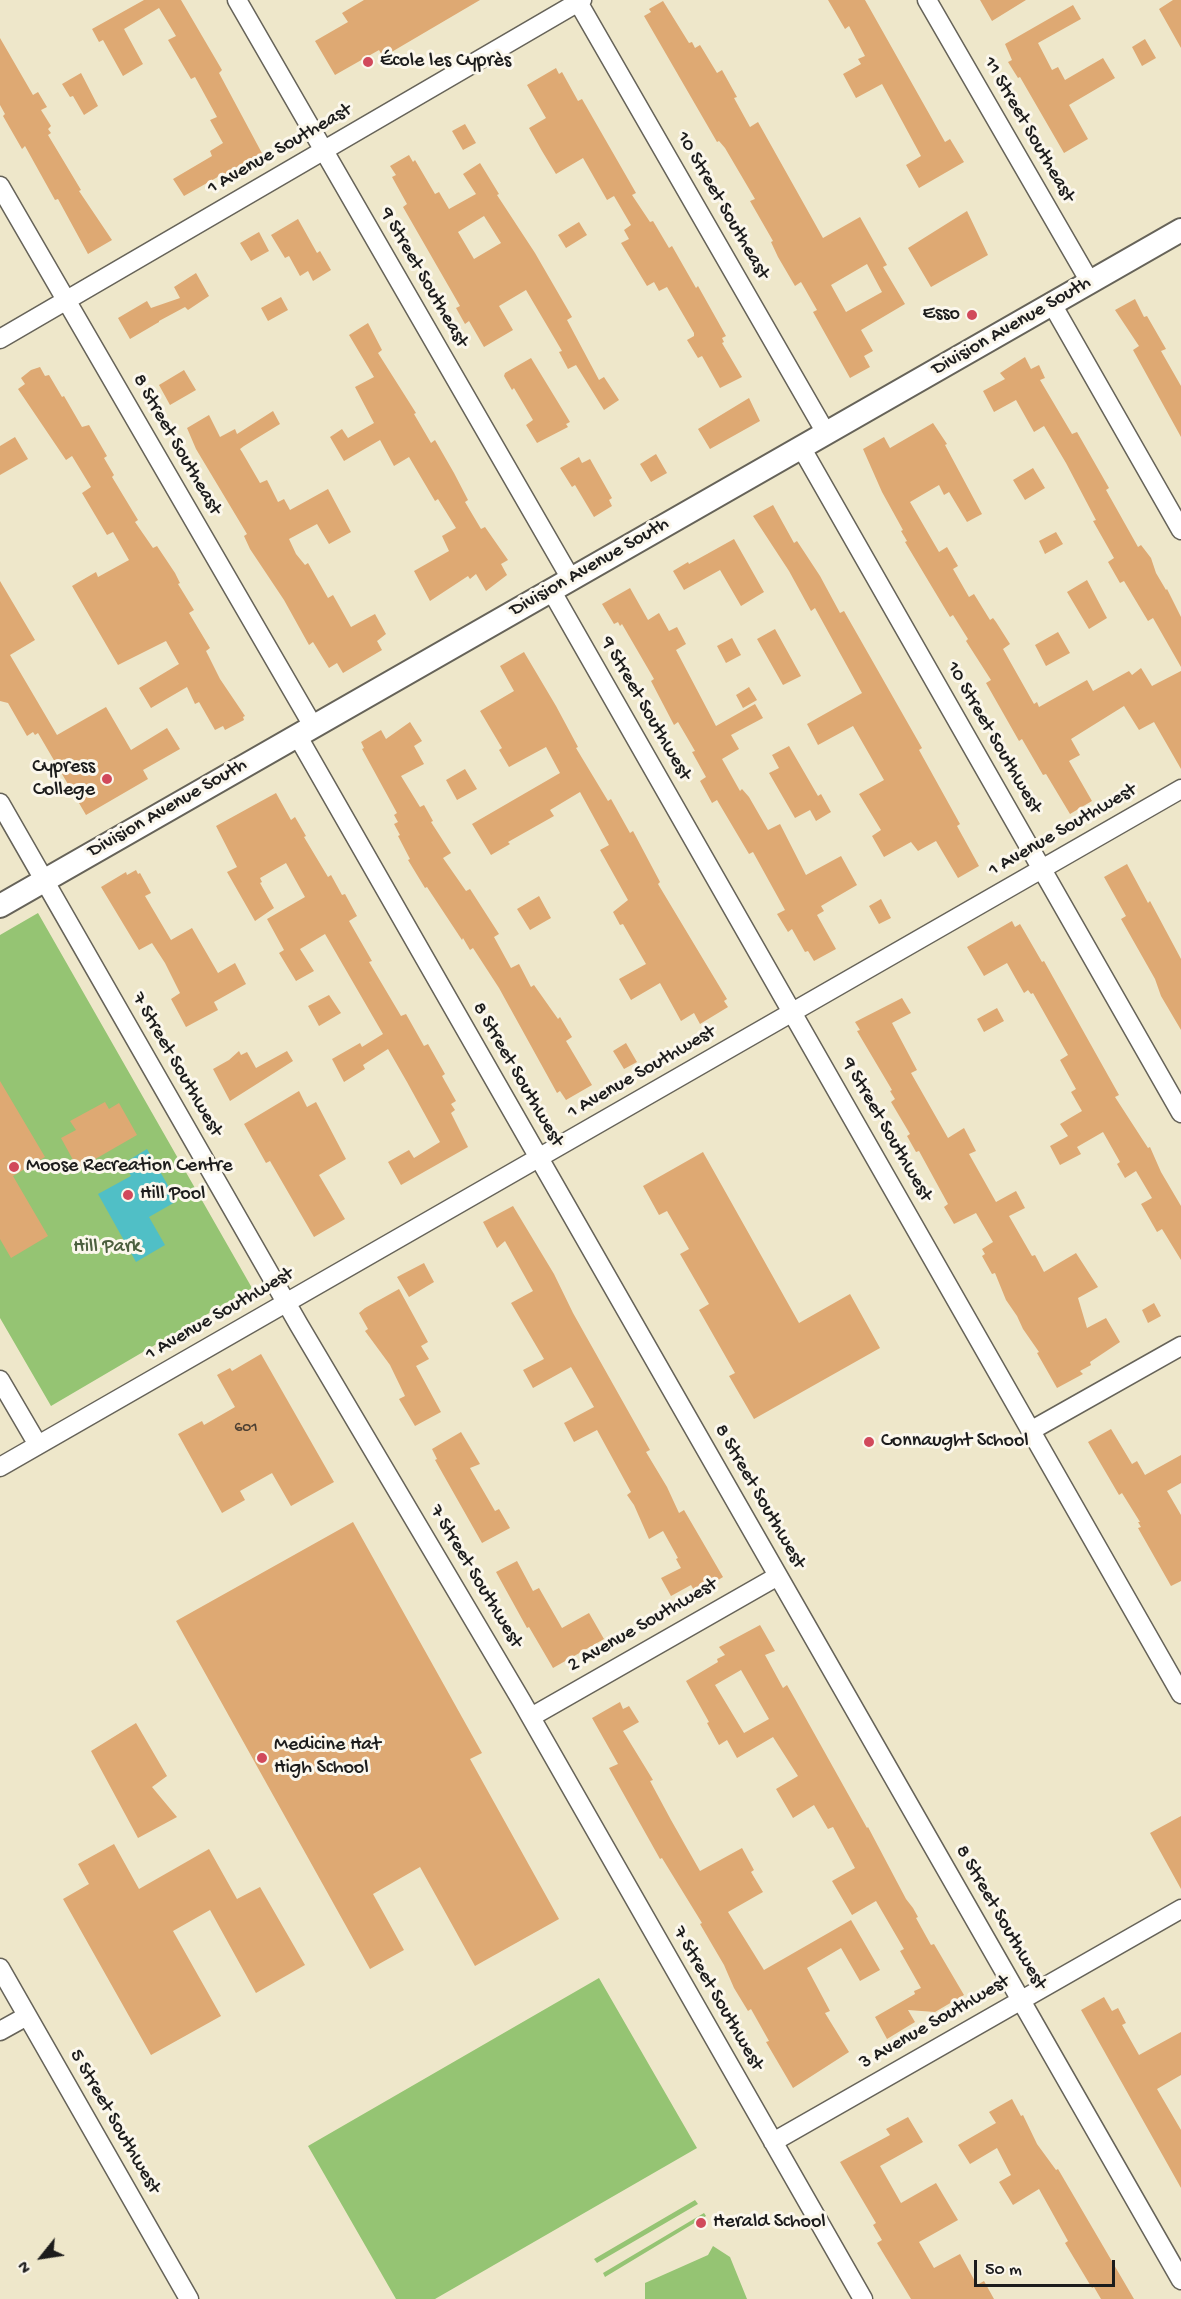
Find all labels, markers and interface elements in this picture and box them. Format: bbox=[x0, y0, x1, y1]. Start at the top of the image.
place label: École les Cyprès bbox=[380, 50, 511, 74]
street label: 11 Street Southeast bbox=[977, 53, 1079, 207]
marker: École les Cyprès bbox=[361, 55, 375, 69]
street label: 1 Avenue Southeast bbox=[204, 99, 356, 201]
street label: 10 Street Southeast bbox=[670, 128, 774, 284]
street label: 9 Street Southeast bbox=[373, 204, 473, 352]
street label: Division Avenue South bbox=[928, 272, 1096, 382]
place label: Esso bbox=[922, 303, 960, 327]
marker: Esso bbox=[965, 308, 979, 322]
street label: 8 Street Southeast bbox=[126, 370, 226, 520]
street label: Division Avenue South bbox=[506, 513, 674, 623]
street label: 9 Street Southwest bbox=[594, 633, 696, 785]
street label: 10 Street Southwest bbox=[940, 658, 1046, 818]
street label: Division Avenue South bbox=[84, 754, 252, 864]
place label: Cypress College bbox=[32, 756, 95, 803]
marker: Cypress College bbox=[100, 772, 114, 786]
street label: 1 Avenue Southwest bbox=[985, 779, 1141, 883]
street label: 7 Street Southwest bbox=[125, 989, 227, 1141]
street label: 8 Street Southwest bbox=[466, 998, 568, 1152]
street label: 1 Avenue Southwest bbox=[564, 1021, 720, 1125]
street label: 9 Street Southwest bbox=[835, 1054, 937, 1206]
place label: Moose Recreation Centre bbox=[26, 1155, 233, 1179]
marker: Moose Recreation Centre bbox=[7, 1160, 21, 1174]
place label: Hill Pool bbox=[140, 1183, 205, 1207]
marker: Hill Pool bbox=[121, 1188, 135, 1202]
park label: Hill Park bbox=[73, 1236, 141, 1260]
street label: 1 Avenue Southwest bbox=[142, 1263, 298, 1367]
house number: 601 bbox=[234, 1419, 258, 1439]
street label: 8 Street Southwest bbox=[708, 1420, 810, 1574]
place label: Connaught School bbox=[881, 1430, 1029, 1454]
marker: Connaught School bbox=[862, 1435, 876, 1449]
street label: 7 Street Southwest bbox=[423, 1501, 527, 1653]
street label: 2 Avenue Southwest bbox=[564, 1573, 722, 1679]
place label: Medicine Hat High School bbox=[274, 1734, 381, 1781]
marker: Medicine Hat High School bbox=[255, 1751, 269, 1765]
street label: 8 Street Southwest bbox=[949, 1841, 1051, 1995]
street label: 7 Street Southwest bbox=[666, 1923, 768, 2075]
street label: 3 Avenue Southwest bbox=[856, 1970, 1014, 2076]
street label: 5 Street Southwest bbox=[63, 2046, 165, 2198]
place label: Herald School bbox=[713, 2211, 826, 2235]
marker: Herald School bbox=[694, 2216, 708, 2230]
north arrow bbox=[12, 2227, 72, 2287]
scale bar bbox=[977, 2248, 1118, 2286]
text: N bbox=[15, 2257, 37, 2276]
text: 50 m bbox=[985, 2260, 1022, 2281]

